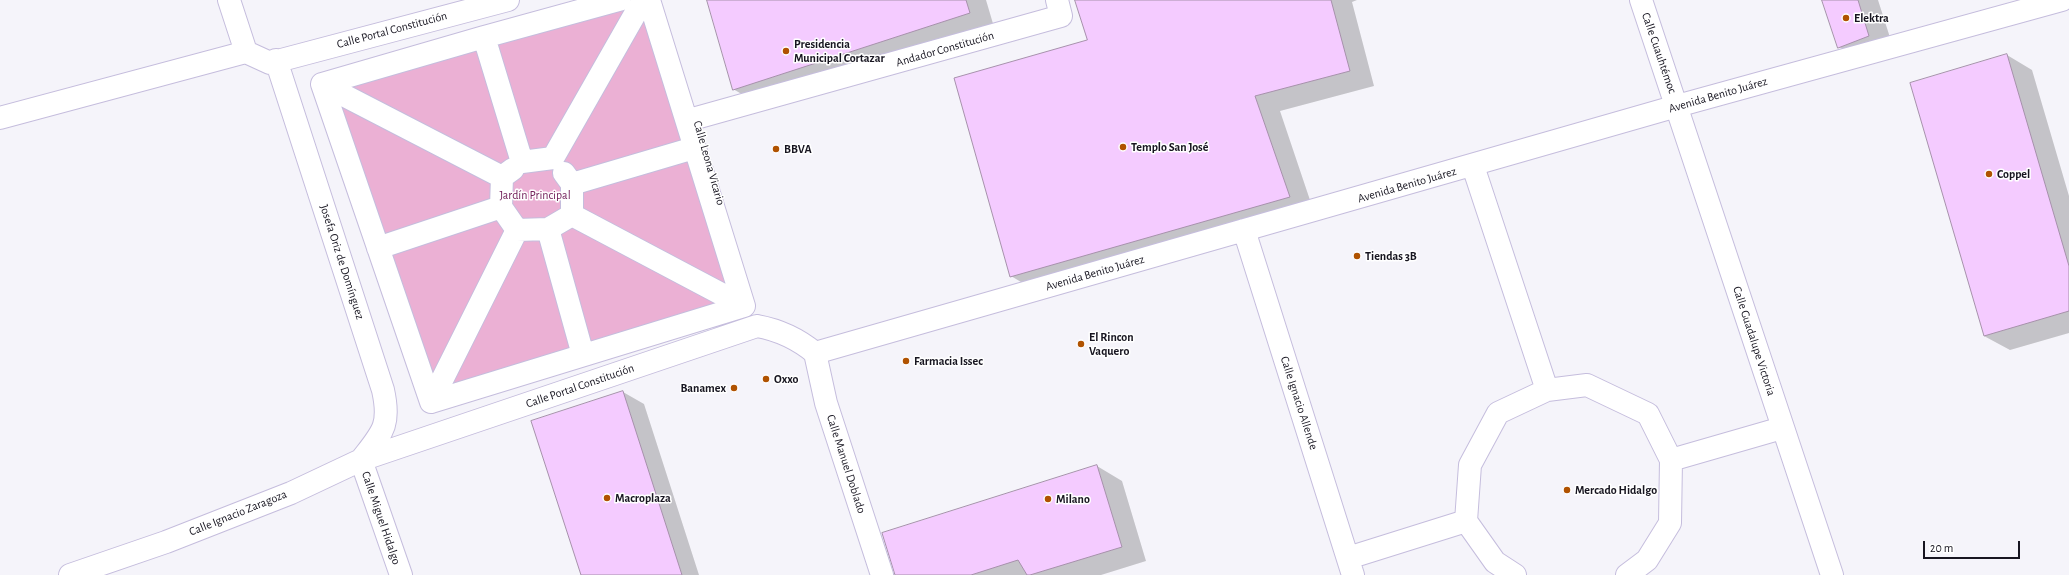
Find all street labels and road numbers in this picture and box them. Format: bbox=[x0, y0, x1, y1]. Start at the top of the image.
street label: Calle Portal Constitución bbox=[335, 8, 449, 52]
street label: Calle Cuauhtémoc bbox=[1638, 11, 1680, 95]
street label: Andador Constitución bbox=[894, 28, 996, 70]
street label: Avenida Benito Juárez bbox=[1667, 74, 1769, 116]
street label: Calle Leona Vicario bbox=[690, 119, 728, 207]
street label: Avenida Benito Juárez bbox=[1356, 164, 1458, 206]
street label: Josefa Oriz de Domínguez bbox=[317, 203, 367, 321]
street label: Avenida Benito Juárez bbox=[1044, 252, 1146, 294]
street label: Calle Guadalupe Victoria bbox=[1729, 284, 1779, 398]
street label: Calle Ignacio Allende bbox=[1277, 354, 1321, 452]
street label: Calle Portal Constitución bbox=[524, 361, 636, 411]
street label: Calle Manuel Doblado bbox=[823, 413, 869, 515]
street label: Calle Miguel Hidalgo bbox=[358, 470, 404, 566]
street label: Calle Ignacio Zaragoza bbox=[187, 487, 289, 539]

